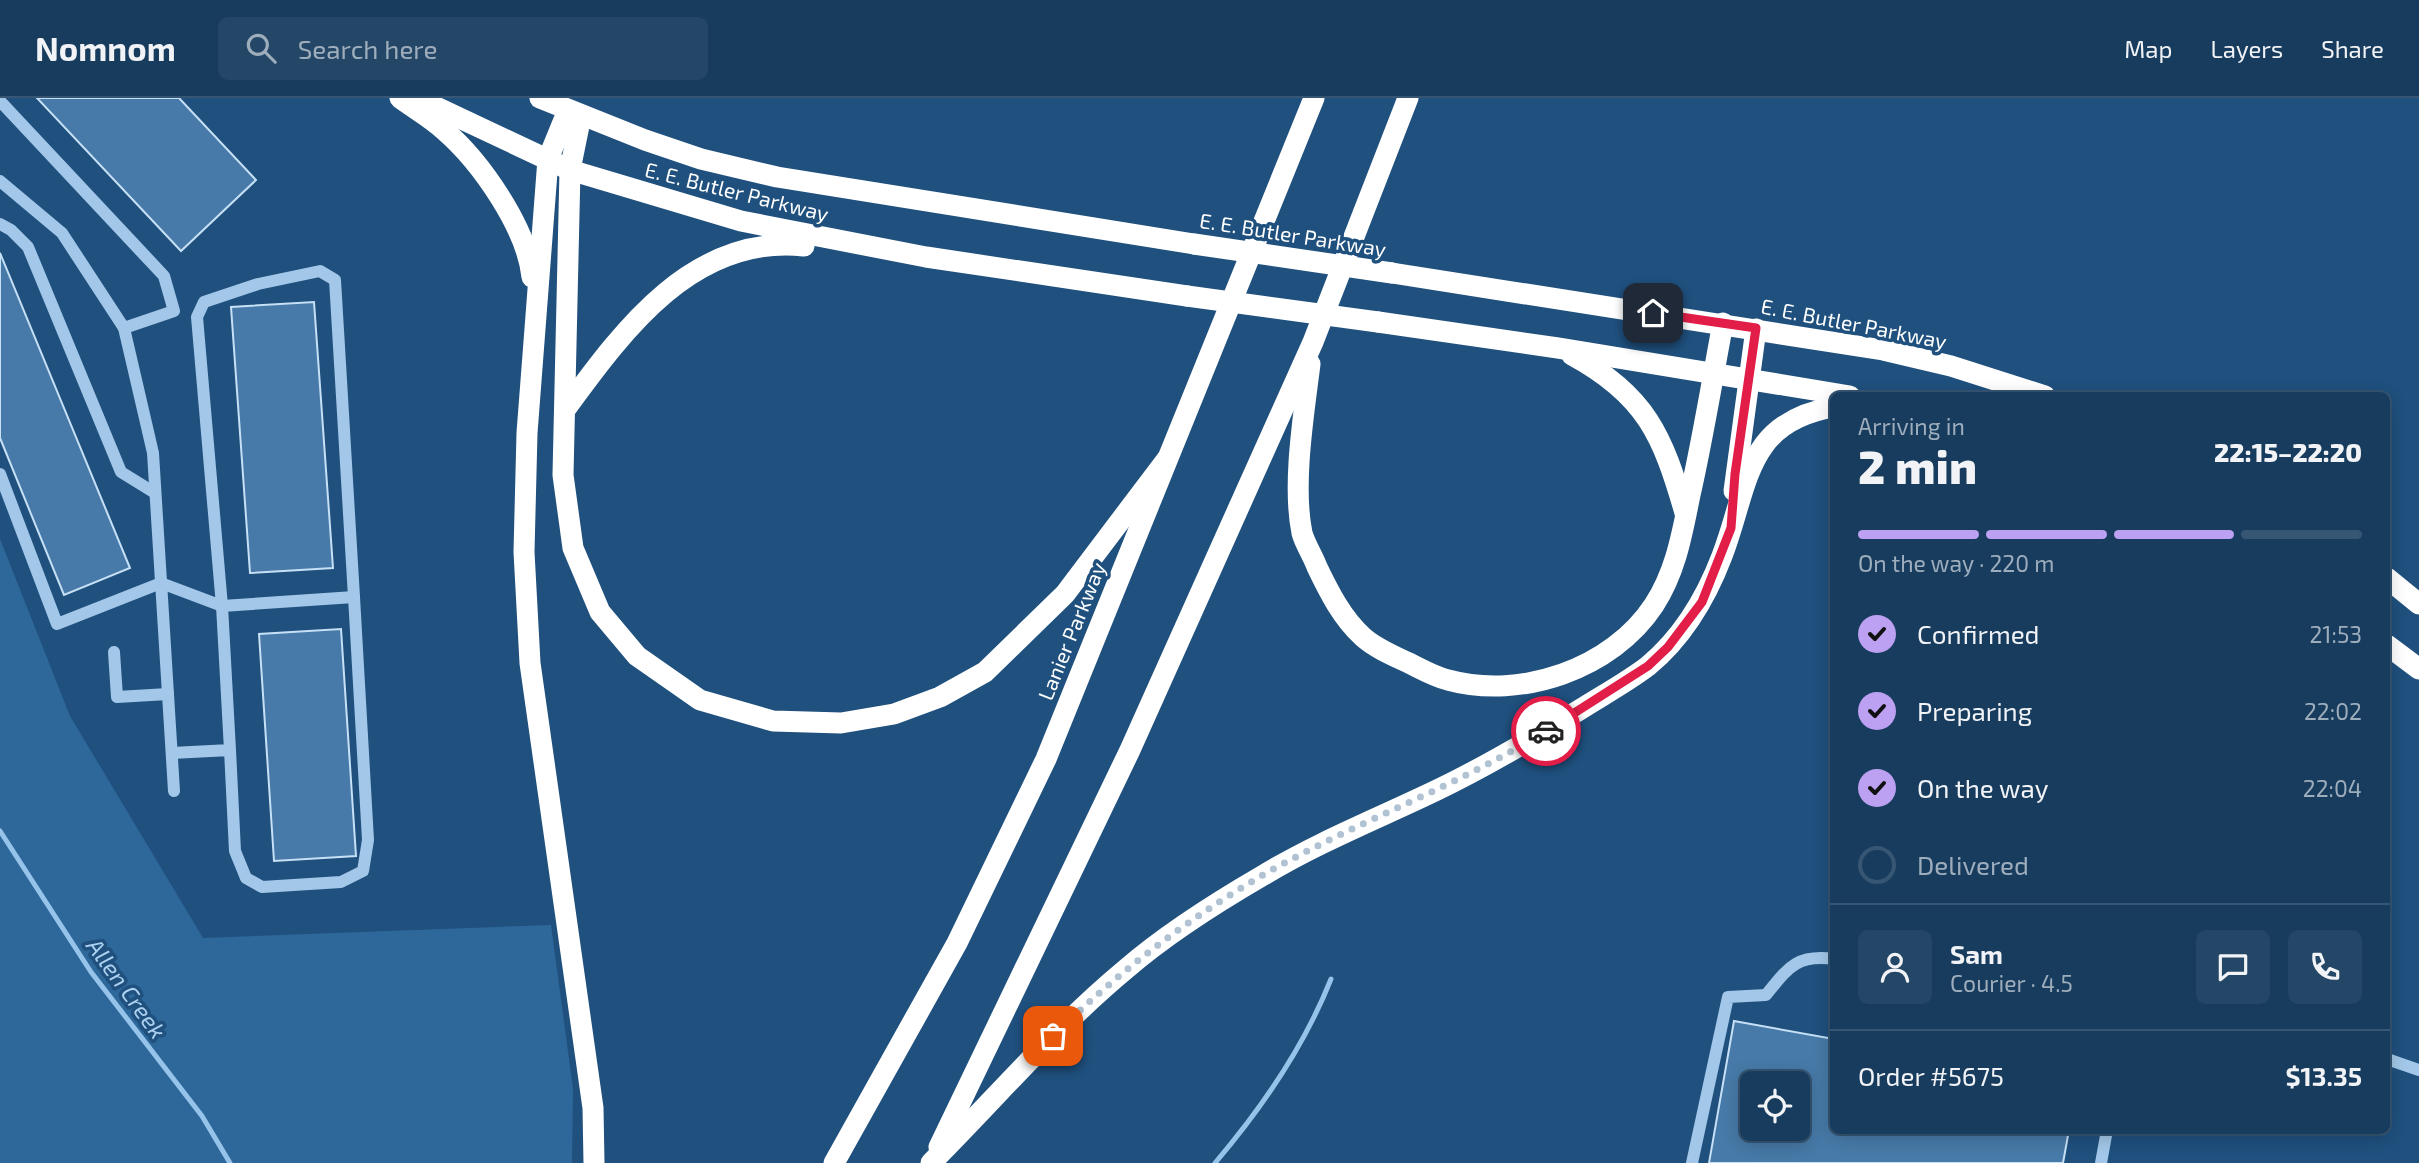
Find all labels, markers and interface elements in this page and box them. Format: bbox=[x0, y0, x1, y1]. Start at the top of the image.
search box bbox=[218, 17, 708, 80]
text: Nomnom bbox=[35, 28, 176, 68]
icon: search bbox=[242, 29, 280, 67]
text: Search here bbox=[298, 33, 437, 64]
text: Map bbox=[2124, 34, 2172, 63]
text: Layers bbox=[2210, 34, 2283, 63]
text: Share bbox=[2321, 34, 2384, 63]
street label: E. E. Butler Parkway bbox=[643, 156, 831, 226]
street label: E. E. Butler Parkway bbox=[1198, 207, 1388, 261]
pin bbox=[1623, 283, 1683, 343]
street label: E. E. Butler Parkway bbox=[1759, 293, 1949, 353]
icon: home bbox=[1634, 294, 1672, 332]
text: Arriving in bbox=[1858, 412, 1965, 440]
text: 22:15–22:20 bbox=[2214, 436, 2362, 467]
text: 2 min bbox=[1858, 438, 1977, 493]
text: On the way · 220 m bbox=[1858, 549, 2054, 577]
street label: Lanier Parkway bbox=[1032, 558, 1110, 704]
icon: check bbox=[1858, 615, 1896, 653]
text: Confirmed bbox=[1917, 618, 2040, 649]
text: 21:53 bbox=[2309, 620, 2362, 648]
icon: check bbox=[1858, 692, 1896, 730]
text: Preparing bbox=[1917, 695, 2032, 726]
courier bbox=[1511, 696, 1581, 766]
text: 22:02 bbox=[2304, 697, 2362, 725]
icon: car bbox=[1527, 712, 1565, 750]
icon: check bbox=[1858, 769, 1896, 807]
text: On the way bbox=[1917, 772, 2048, 803]
text: 22:04 bbox=[2303, 774, 2362, 802]
text: Delivered bbox=[1917, 849, 2029, 880]
button: person bbox=[1858, 930, 1932, 1004]
button: chat bbox=[2196, 930, 2270, 1004]
button: phone bbox=[2288, 930, 2362, 1004]
water label: Allen Creek bbox=[81, 932, 173, 1044]
text: Sam bbox=[1950, 938, 2003, 969]
text: Courier · 4.5 bbox=[1950, 969, 2073, 997]
pin bbox=[1023, 1006, 1083, 1066]
icon: bag bbox=[1034, 1017, 1072, 1055]
text: Order #5675 bbox=[1858, 1060, 2004, 1091]
text: $13.35 bbox=[2286, 1060, 2362, 1091]
map controls bbox=[1740, 1071, 1810, 1141]
button: locate bbox=[1740, 1071, 1810, 1141]

